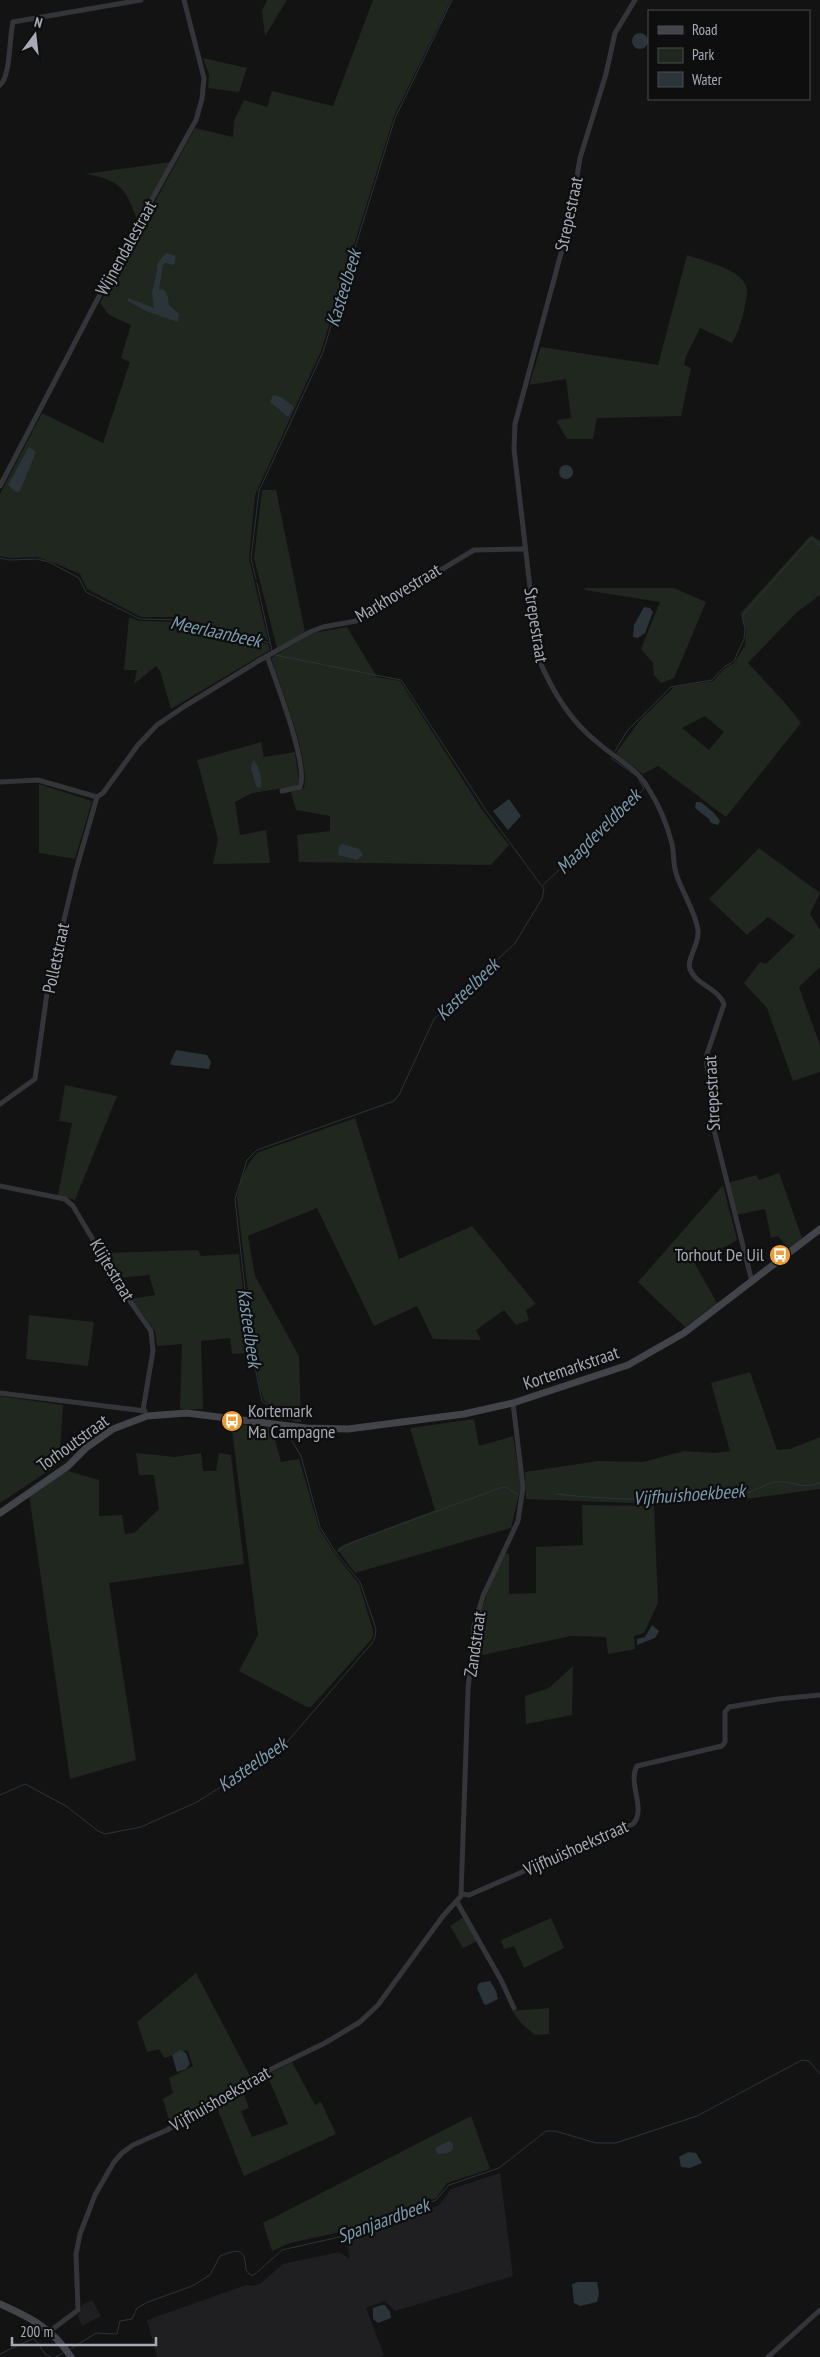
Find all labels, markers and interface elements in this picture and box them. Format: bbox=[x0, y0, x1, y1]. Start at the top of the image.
north arrow bbox=[10, 10, 60, 60]
legend bbox=[648, 10, 810, 100]
text: N bbox=[32, 13, 44, 32]
text: Road bbox=[692, 20, 718, 39]
text: Park bbox=[692, 45, 714, 64]
text: Water bbox=[692, 70, 723, 89]
street label: Strepestraat bbox=[549, 174, 588, 253]
street label: Wijnendalestraat bbox=[90, 196, 161, 299]
water label: Kasteelbeek bbox=[320, 244, 367, 329]
street label: Markhovestraat bbox=[351, 558, 445, 627]
street label: Strepestraat bbox=[519, 586, 554, 664]
water label: Meerlaanbeek bbox=[169, 610, 266, 653]
water label: Maagdeveldbeek bbox=[551, 782, 647, 878]
street label: Polletstraat bbox=[37, 921, 74, 995]
water label: Kasteelbeek bbox=[430, 951, 506, 1025]
street label: Strepestraat bbox=[698, 1055, 725, 1131]
street label: Klijtestraat bbox=[85, 1235, 140, 1305]
place label: Torhout De Uil bbox=[675, 1243, 765, 1266]
bus stop icon: Torhout De Uil bbox=[768, 1243, 792, 1267]
water label: Kasteelbeek bbox=[233, 1287, 268, 1371]
street label: Kortemarkstraat bbox=[520, 1340, 622, 1395]
place label: Kortemark Ma Campagne bbox=[248, 1399, 336, 1443]
street label: Torhoutstraat bbox=[32, 1409, 113, 1476]
bus stop icon: Kortemark Ma Campagne bbox=[220, 1409, 244, 1433]
water label: Vijfhuishoekbeek bbox=[632, 1478, 748, 1510]
street label: Zandstraat bbox=[459, 1610, 490, 1678]
water label: Kasteelbeek bbox=[213, 1730, 293, 1797]
street label: Vijfhuishoekstraat bbox=[519, 1814, 632, 1881]
street label: Vijfhuishoekstraat bbox=[165, 2061, 274, 2137]
water label: Spanjaardbeek bbox=[334, 2191, 435, 2248]
scale bar bbox=[12, 2314, 156, 2346]
text: 200 m bbox=[20, 2322, 53, 2341]

